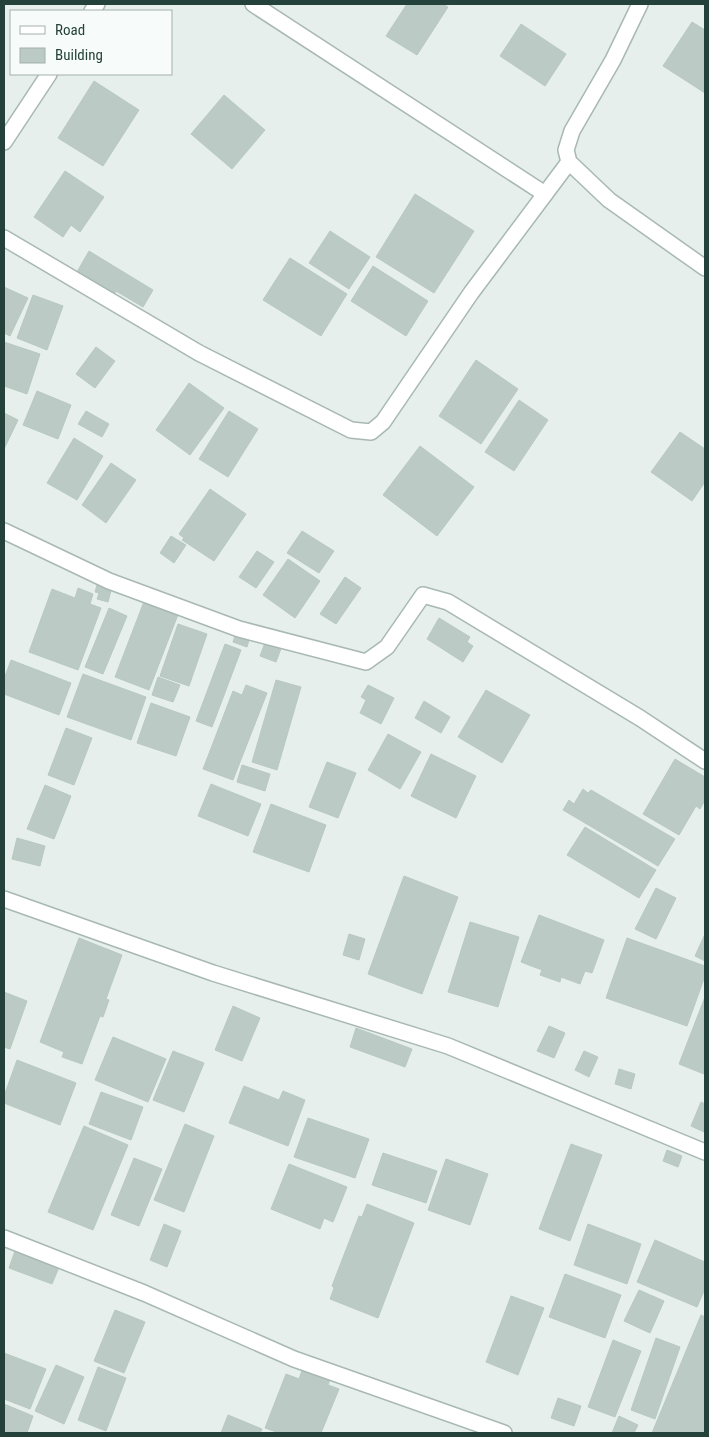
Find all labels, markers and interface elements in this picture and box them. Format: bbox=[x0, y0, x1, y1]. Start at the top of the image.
legend bbox=[10, 10, 172, 75]
text: Road bbox=[55, 21, 85, 39]
text: Building bbox=[55, 46, 103, 64]

